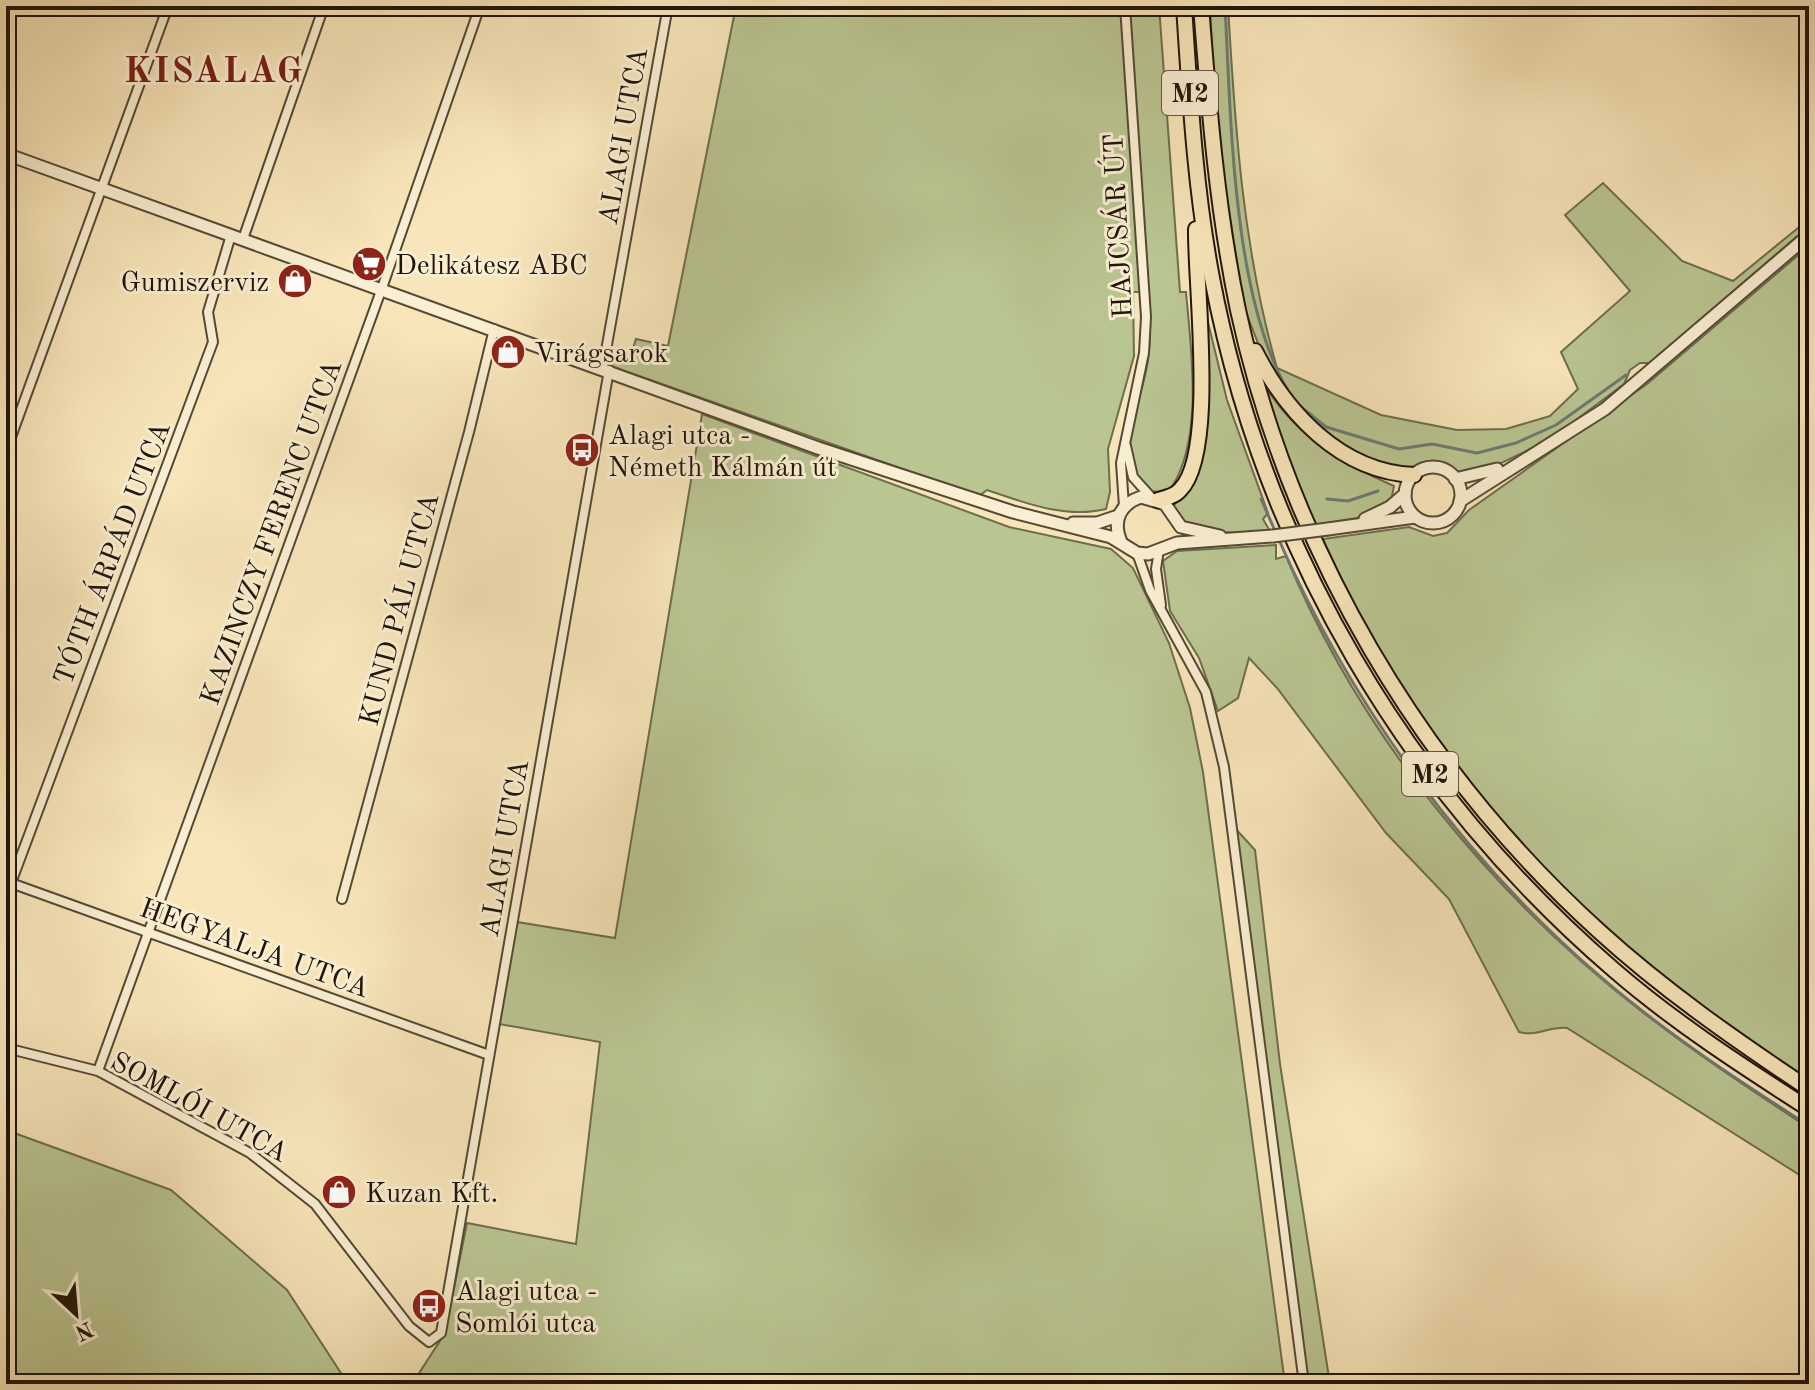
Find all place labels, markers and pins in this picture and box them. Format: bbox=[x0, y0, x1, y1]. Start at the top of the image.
supermarket icon: Delikátesz ABC bbox=[350, 245, 388, 283]
place label: Delikátesz ABC bbox=[395, 253, 588, 281]
shop icon: Gumiszerviz bbox=[276, 262, 314, 300]
place label: Gumiszerviz bbox=[121, 270, 269, 298]
shop icon: Virágsarok bbox=[489, 333, 527, 371]
place label: Virágsarok bbox=[534, 341, 668, 369]
place label: Alagi utca - Németh Kálmán út bbox=[608, 423, 837, 483]
bus stop icon: Alagi utca - Németh Kálmán út bbox=[563, 431, 601, 469]
shop icon: Kuzan Kft. bbox=[320, 1173, 358, 1211]
place label: Kuzan Kft. bbox=[365, 1181, 498, 1209]
place label: Alagi utca - Somlói utca bbox=[455, 1279, 597, 1339]
bus stop icon: Alagi utca - Somlói utca bbox=[410, 1287, 448, 1325]

